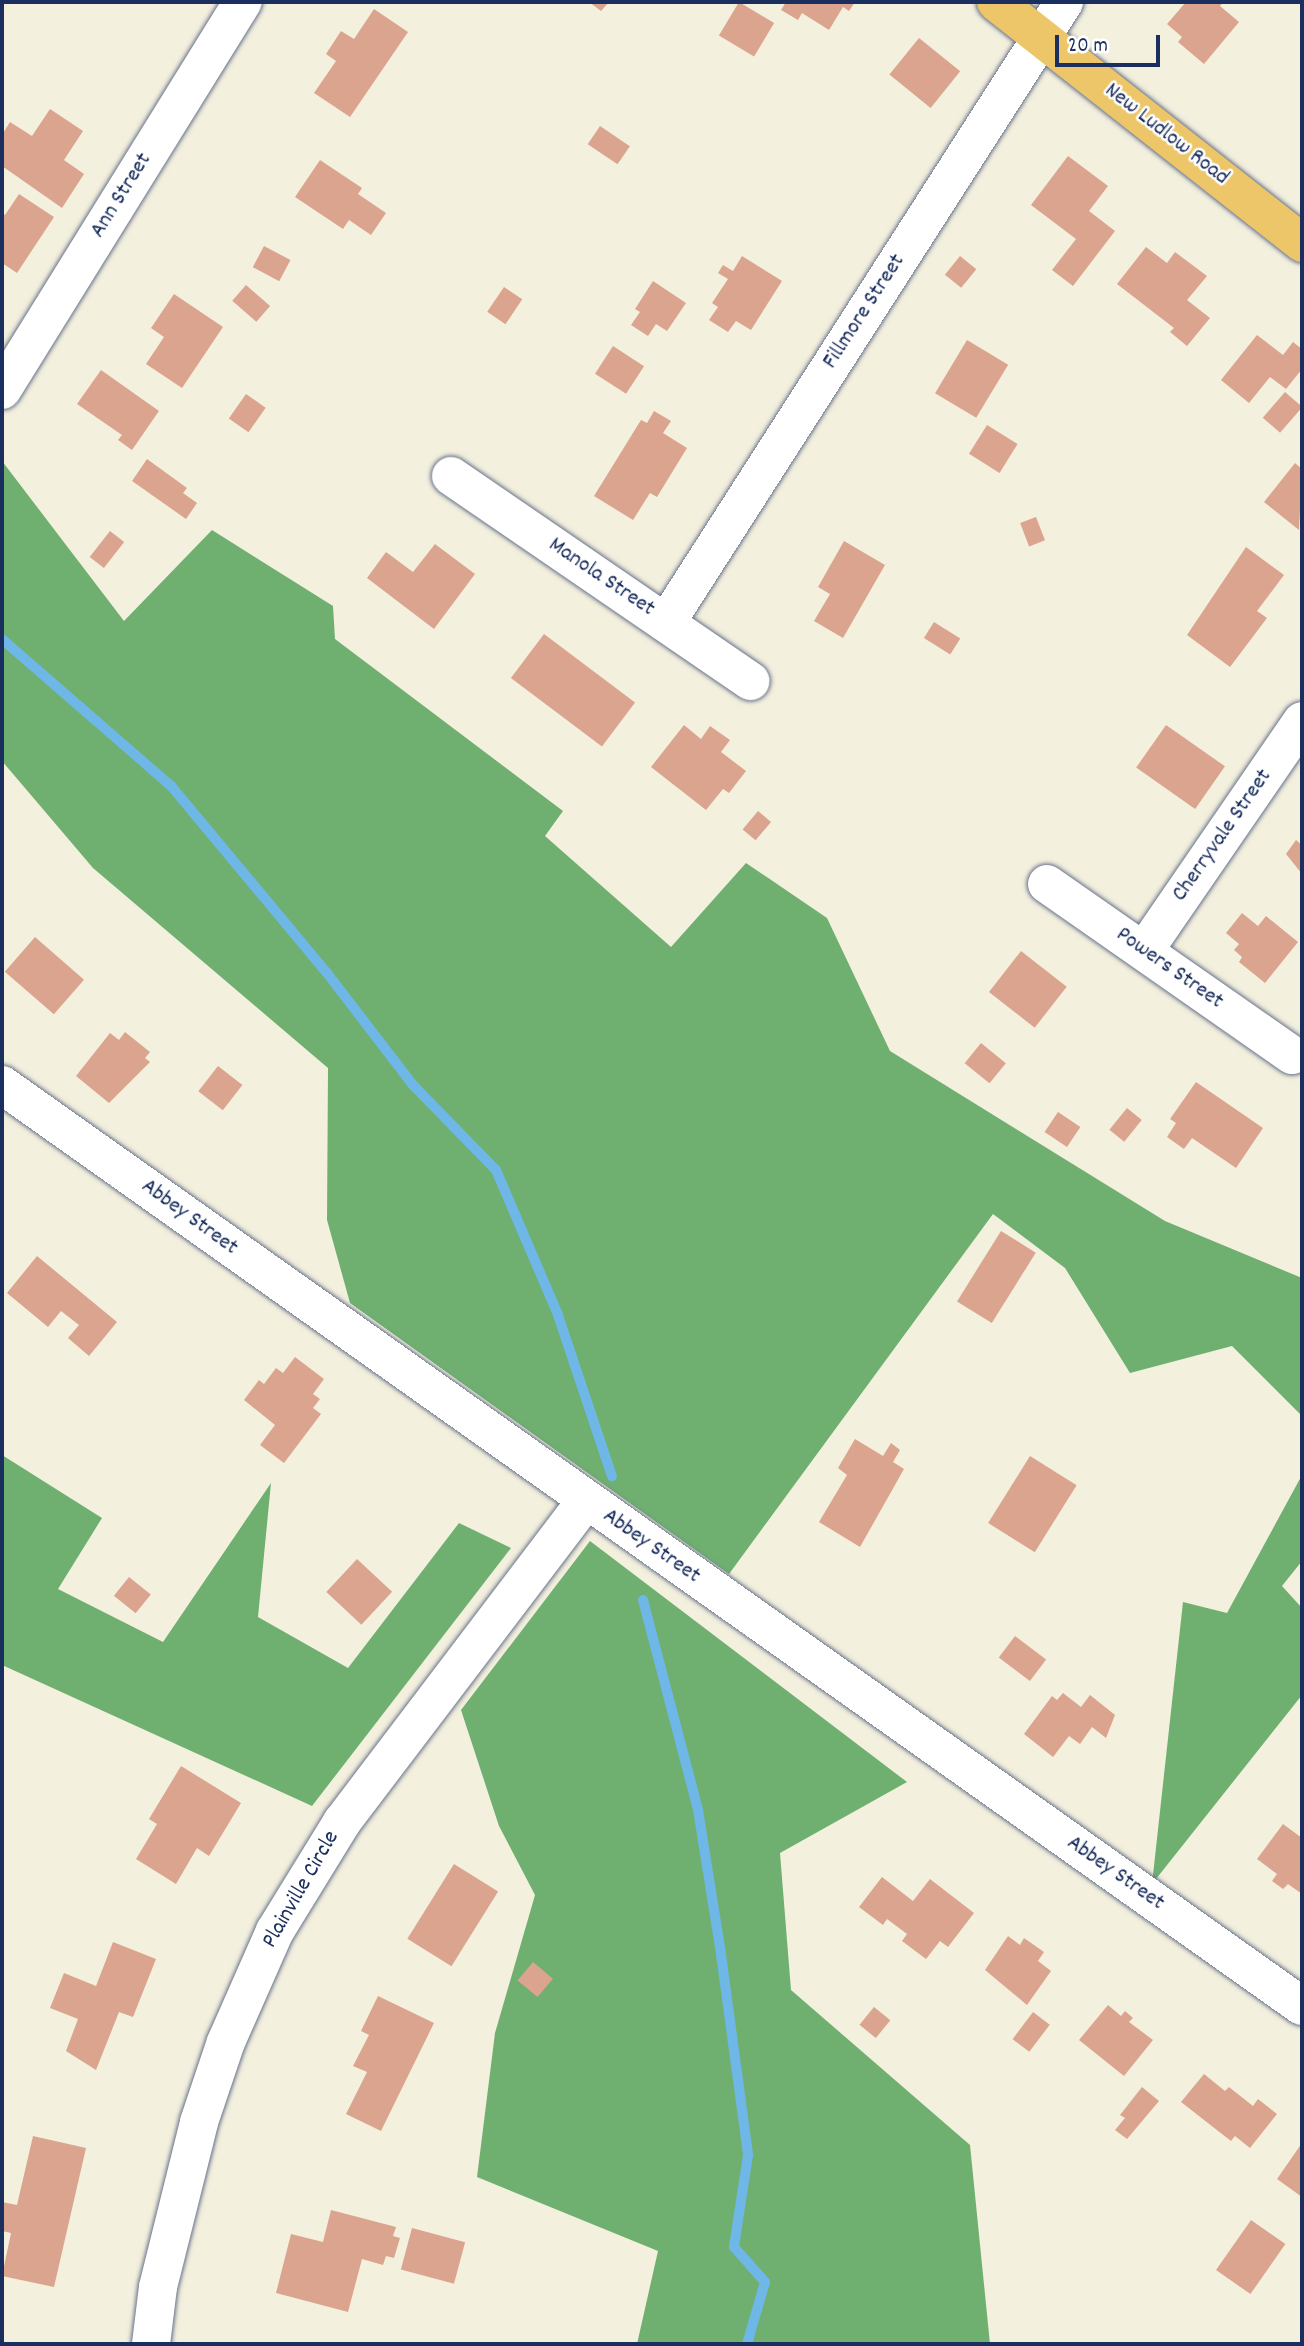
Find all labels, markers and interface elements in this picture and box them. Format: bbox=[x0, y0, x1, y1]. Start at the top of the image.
scale bar bbox=[1059, 21, 1164, 65]
text: 20 m bbox=[1068, 32, 1108, 62]
street label: New Ludlow Road bbox=[1098, 78, 1234, 192]
street label: Ann Street bbox=[85, 148, 159, 244]
street label: Fillmore Street bbox=[818, 249, 912, 375]
street label: Manola Street bbox=[542, 532, 660, 624]
street label: Cherryvale Street bbox=[1167, 764, 1279, 908]
street label: Powers Street bbox=[1110, 922, 1228, 1016]
street label: Abbey Street bbox=[135, 1174, 243, 1262]
street label: Abbey Street bbox=[597, 1503, 705, 1591]
street label: Plainville Circle bbox=[257, 1827, 347, 1953]
street label: Abbey Street bbox=[1061, 1830, 1169, 1918]

